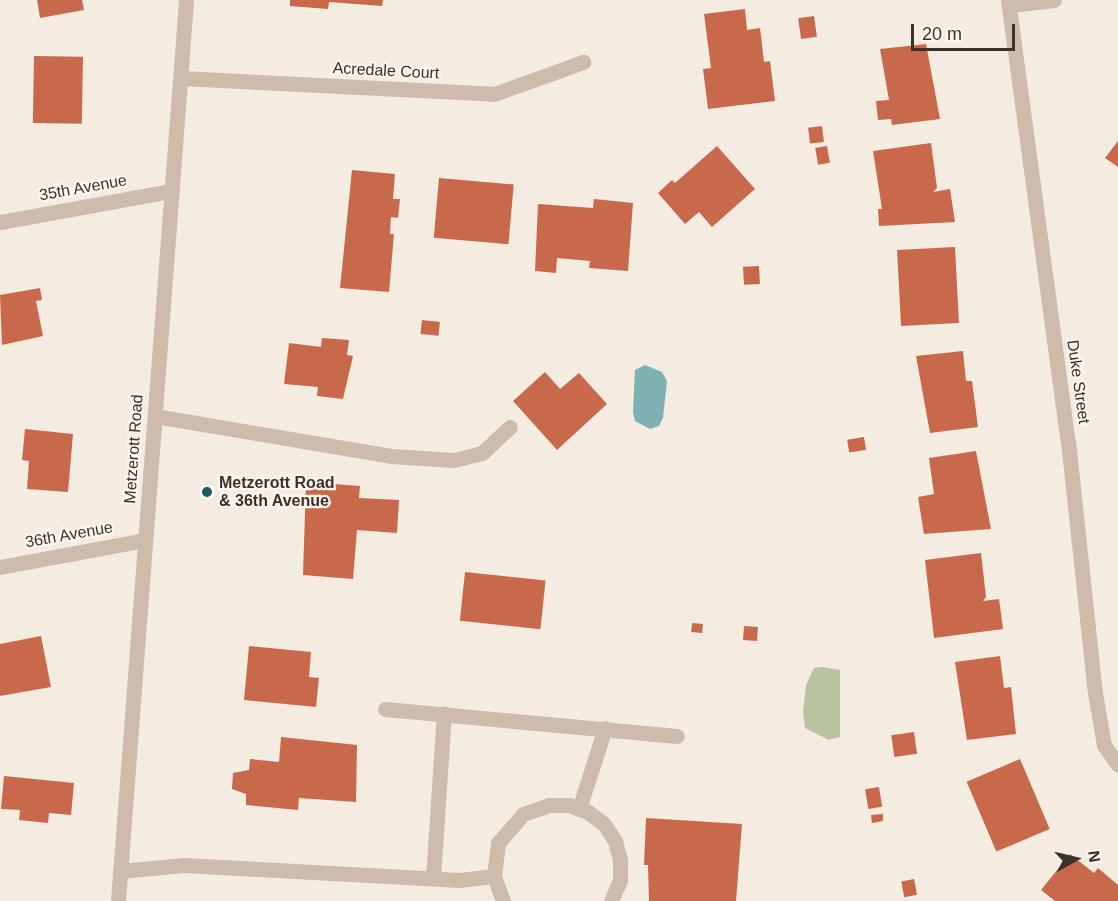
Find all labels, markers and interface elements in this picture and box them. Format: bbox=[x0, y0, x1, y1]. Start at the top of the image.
scale bar bbox=[914, 12, 1018, 50]
text: 20 m bbox=[922, 24, 962, 44]
street label: Acredale Court bbox=[332, 59, 440, 83]
street label: 35th Avenue bbox=[37, 171, 129, 205]
street label: Duke Street bbox=[1063, 339, 1093, 425]
street label: Metzerott Road bbox=[121, 394, 147, 504]
place label: Metzerott Road & 36th Avenue bbox=[219, 473, 335, 511]
marker: Metzerott Road & 36th Avenue bbox=[200, 485, 214, 499]
street label: 36th Avenue bbox=[23, 518, 115, 552]
north arrow bbox=[1046, 829, 1106, 889]
text: N bbox=[1085, 850, 1104, 863]

